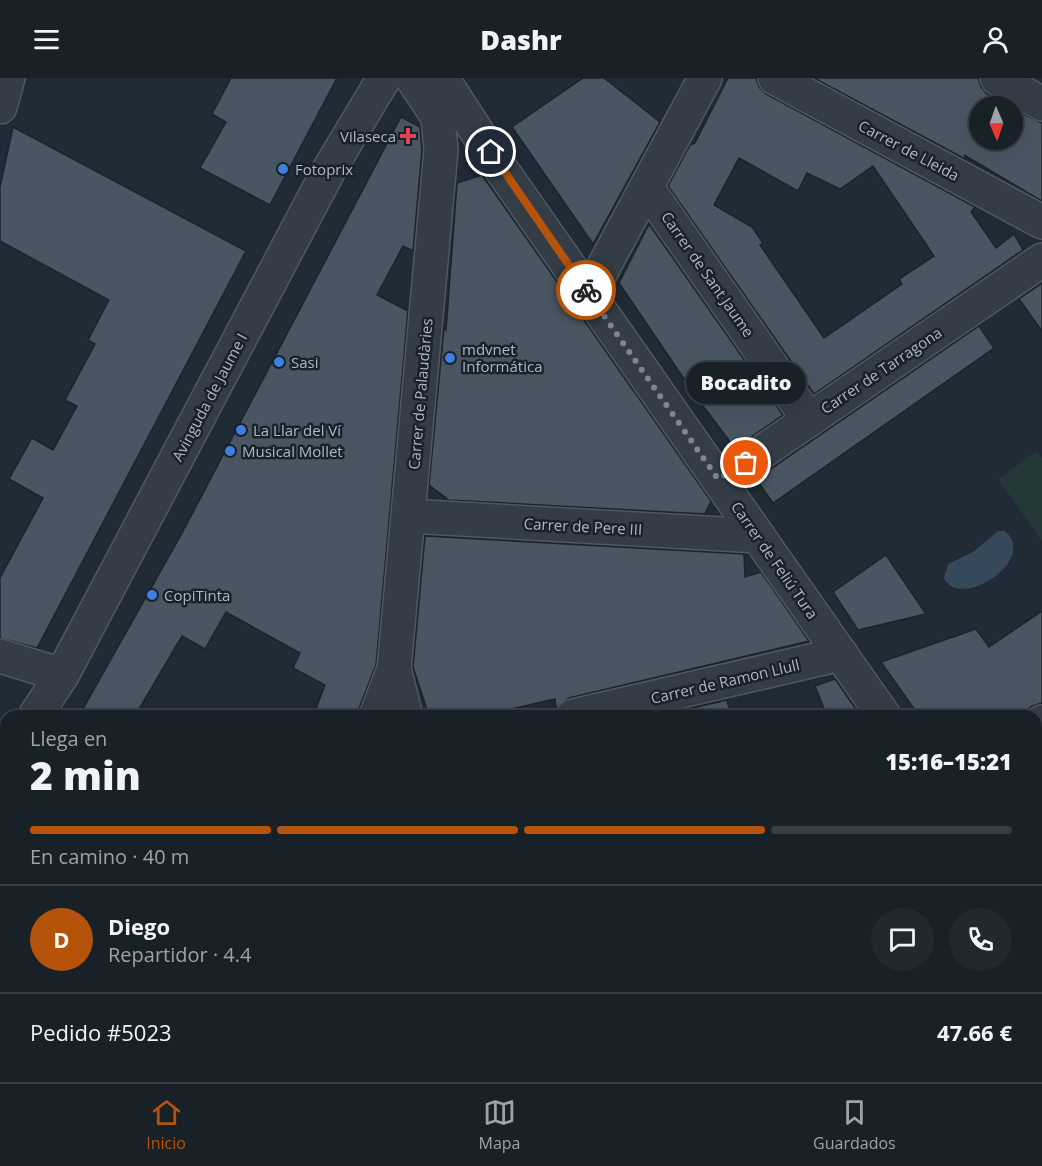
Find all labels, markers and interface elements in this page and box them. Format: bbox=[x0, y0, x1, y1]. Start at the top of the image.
text: Dashr bbox=[480, 21, 562, 58]
icon: menu bbox=[30, 23, 63, 56]
icon: person bbox=[979, 23, 1012, 56]
north arrow bbox=[969, 96, 1023, 150]
map controls bbox=[969, 96, 1023, 150]
street label: Carrer de Lleida bbox=[855, 115, 963, 185]
place label: Vilaseca bbox=[340, 126, 396, 146]
pin bbox=[465, 126, 516, 177]
marker: Vilaseca bbox=[401, 129, 415, 143]
icon: home bbox=[474, 135, 507, 168]
place label: Fotoprix bbox=[295, 159, 353, 179]
marker: Fotoprix bbox=[276, 162, 290, 176]
street label: Carrer de Sant Jaume bbox=[657, 207, 759, 341]
courier bbox=[556, 260, 616, 320]
icon: bike bbox=[570, 274, 603, 307]
street label: Carrer de Palaudàries bbox=[403, 318, 437, 470]
street label: Carrer de Tarragona bbox=[817, 322, 945, 418]
street label: Avinguda de Jaume I bbox=[167, 330, 251, 464]
place label: mdvnet Informática bbox=[462, 339, 542, 376]
marker: mdvnet Informática bbox=[443, 351, 457, 365]
place label: Sasi bbox=[291, 352, 319, 372]
marker: Sasi bbox=[272, 355, 286, 369]
callout: Bocadito bbox=[686, 361, 806, 403]
text: Bocadito bbox=[701, 369, 791, 396]
place label: La Llar del Ví bbox=[253, 420, 342, 440]
marker: La Llar del Ví bbox=[234, 423, 248, 437]
pin bbox=[720, 437, 771, 488]
place label: Musical Mollet bbox=[242, 441, 343, 461]
marker: Musical Mollet bbox=[223, 444, 237, 458]
icon: bag bbox=[729, 446, 762, 479]
street label: Carrer de Feliú Tura bbox=[727, 497, 823, 623]
street label: Carrer de Pere III bbox=[523, 513, 643, 539]
place label: CopiTinta bbox=[164, 585, 230, 605]
marker: CopiTinta bbox=[145, 588, 159, 602]
street label: Carrer de Ramon Llull bbox=[649, 654, 801, 708]
text: Llega en bbox=[30, 725, 107, 752]
text: 15:16–15:21 bbox=[885, 746, 1012, 776]
text: 2 min bbox=[30, 748, 141, 801]
text: En camino · 40 m bbox=[30, 843, 189, 870]
button: chat bbox=[871, 908, 934, 971]
button: phone bbox=[949, 908, 1012, 971]
text: Diego bbox=[108, 911, 170, 941]
text: D bbox=[53, 924, 70, 954]
text: Repartidor · 4.4 bbox=[108, 941, 252, 968]
text: Pedido #5023 bbox=[30, 1017, 172, 1047]
text: 47.66 € bbox=[937, 1017, 1012, 1047]
tab: Inicio bbox=[146, 1096, 186, 1154]
tab: Mapa bbox=[479, 1096, 521, 1154]
tab: Guardados bbox=[813, 1096, 896, 1154]

